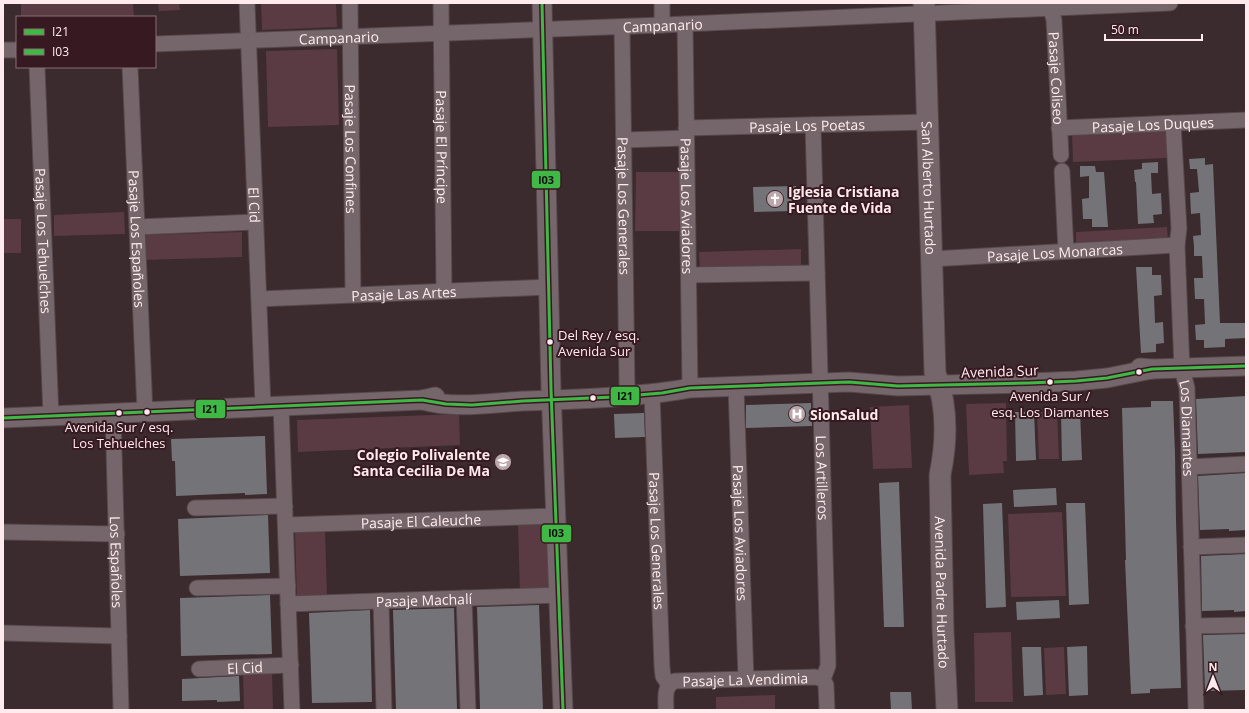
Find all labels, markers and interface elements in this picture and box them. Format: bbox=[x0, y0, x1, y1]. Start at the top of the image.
street label: Campanario bbox=[622, 14, 703, 36]
legend bbox=[16, 16, 156, 68]
scale bar bbox=[1105, 16, 1202, 42]
text: 50 m bbox=[1111, 21, 1139, 38]
text: I21 bbox=[52, 23, 69, 40]
street label: Campanario bbox=[299, 26, 379, 48]
street label: Pasaje Coliseo bbox=[1045, 31, 1069, 125]
text: I03 bbox=[52, 43, 69, 60]
street label: Pasaje Los Confines bbox=[341, 84, 362, 214]
street label: Pasaje El Príncipe bbox=[432, 90, 453, 204]
street label: Pasaje Los Duques bbox=[1091, 112, 1215, 136]
street label: Pasaje Los Poetas bbox=[749, 114, 865, 136]
street label: San Alberto Hurtado bbox=[918, 121, 941, 255]
street label: Pasaje Los Generales bbox=[614, 137, 635, 275]
street label: Pasaje Los Aviadores bbox=[677, 138, 698, 275]
street label: Pasaje Los Tehuelches bbox=[32, 168, 56, 314]
street label: Pasaje Los Españoles bbox=[125, 170, 150, 308]
line badge: I03 bbox=[531, 170, 561, 189]
text: I03 bbox=[538, 172, 554, 187]
place label: Iglesia Cristiana Fuente de Vida bbox=[788, 182, 899, 217]
street label: El Cid bbox=[245, 187, 265, 223]
church icon: Iglesia Cristiana Fuente de Vida bbox=[765, 189, 785, 209]
street label: Pasaje Los Monarcas bbox=[986, 239, 1124, 265]
street label: Pasaje Las Artes bbox=[351, 281, 457, 305]
place label: Del Rey / esq. Avenida Sur bbox=[558, 326, 640, 360]
marker: Del Rey / esq. Avenida Sur bbox=[545, 337, 555, 347]
street label: Avenida Sur bbox=[961, 360, 1039, 382]
unlabelled marker bbox=[1134, 367, 1144, 377]
marker: Avenida Sur / esq. Los Diamantes bbox=[1045, 377, 1055, 387]
street label: Los Diamantes bbox=[1176, 378, 1199, 477]
line badge: I21 bbox=[610, 386, 640, 406]
place label: Avenida Sur / esq. Los Diamantes bbox=[991, 387, 1109, 421]
text: I21 bbox=[617, 388, 633, 403]
unlabelled marker bbox=[588, 393, 598, 403]
line badge: I21 bbox=[195, 399, 226, 419]
text: I21 bbox=[202, 401, 218, 416]
hospital icon: SionSalud bbox=[787, 404, 807, 424]
place label: SionSalud bbox=[810, 405, 878, 424]
unlabelled marker bbox=[142, 407, 152, 417]
marker: Avenida Sur / esq. Los Tehuelches bbox=[114, 408, 124, 418]
place label: Avenida Sur / esq. Los Tehuelches bbox=[65, 418, 173, 452]
street label: Los Artilleros bbox=[812, 435, 834, 521]
place label: Colegio Polivalente Santa Cecilia De Ma bbox=[353, 445, 490, 480]
school or university icon: Colegio Polivalente Santa Cecilia De Ma bbox=[493, 452, 513, 472]
street label: Pasaje Los Aviadores bbox=[729, 465, 753, 602]
street label: Pasaje Los Generales bbox=[645, 472, 669, 610]
street label: Pasaje El Caleuche bbox=[360, 509, 482, 532]
street label: Los Españoles bbox=[106, 516, 128, 608]
street label: Avenida Padre Hurtado bbox=[931, 516, 954, 669]
line badge: I03 bbox=[541, 524, 572, 543]
text: I03 bbox=[548, 525, 564, 540]
street label: Pasaje Machalí bbox=[375, 588, 473, 611]
street label: El Cid bbox=[227, 657, 263, 677]
north arrow bbox=[1193, 657, 1233, 697]
text: N bbox=[1209, 659, 1217, 674]
street label: Pasaje La Vendimia bbox=[682, 668, 808, 690]

